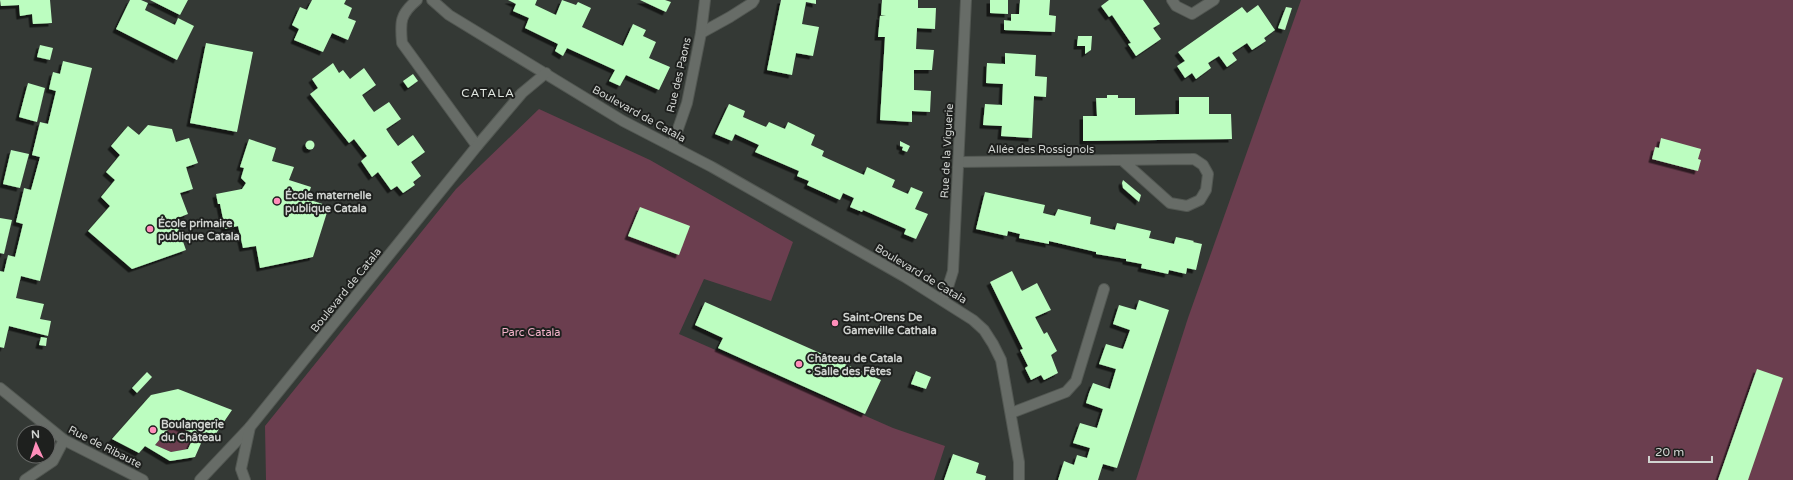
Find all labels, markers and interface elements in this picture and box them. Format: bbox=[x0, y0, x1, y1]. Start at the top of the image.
street label: Rue des Paons bbox=[664, 36, 694, 114]
street label: Boulevard de Catala bbox=[590, 83, 688, 145]
district label: CATALA bbox=[461, 86, 515, 100]
street label: Rue de la Viguerie bbox=[938, 103, 956, 199]
street label: Allée des Rossignols bbox=[988, 143, 1094, 156]
place label: École maternelle publique Catala bbox=[285, 188, 372, 216]
marker: École maternelle publique Catala bbox=[272, 196, 282, 206]
place label: École primaire publique Catala bbox=[158, 216, 240, 244]
marker: École primaire publique Catala bbox=[145, 224, 155, 234]
street label: Boulevard de Catala bbox=[873, 241, 969, 307]
street label: Boulevard de Catala bbox=[308, 245, 384, 335]
place label: Saint-Orens De Gameville Cathala bbox=[843, 311, 937, 337]
marker: Saint-Orens De Gameville Cathala bbox=[830, 318, 840, 328]
park label: Parc Catala bbox=[501, 326, 561, 339]
place label: Château de Catala - Salle des Fêtes bbox=[807, 352, 902, 378]
marker: Château de Catala - Salle des Fêtes bbox=[794, 359, 804, 369]
place label: Boulangerie du Château bbox=[161, 418, 225, 444]
street label: Rue de Ribaute bbox=[66, 423, 144, 471]
north arrow bbox=[16, 424, 56, 464]
marker: Boulangerie du Château bbox=[148, 425, 158, 435]
text: N bbox=[31, 428, 40, 441]
scale bar bbox=[1649, 438, 1712, 464]
text: 20 m bbox=[1655, 445, 1684, 459]

